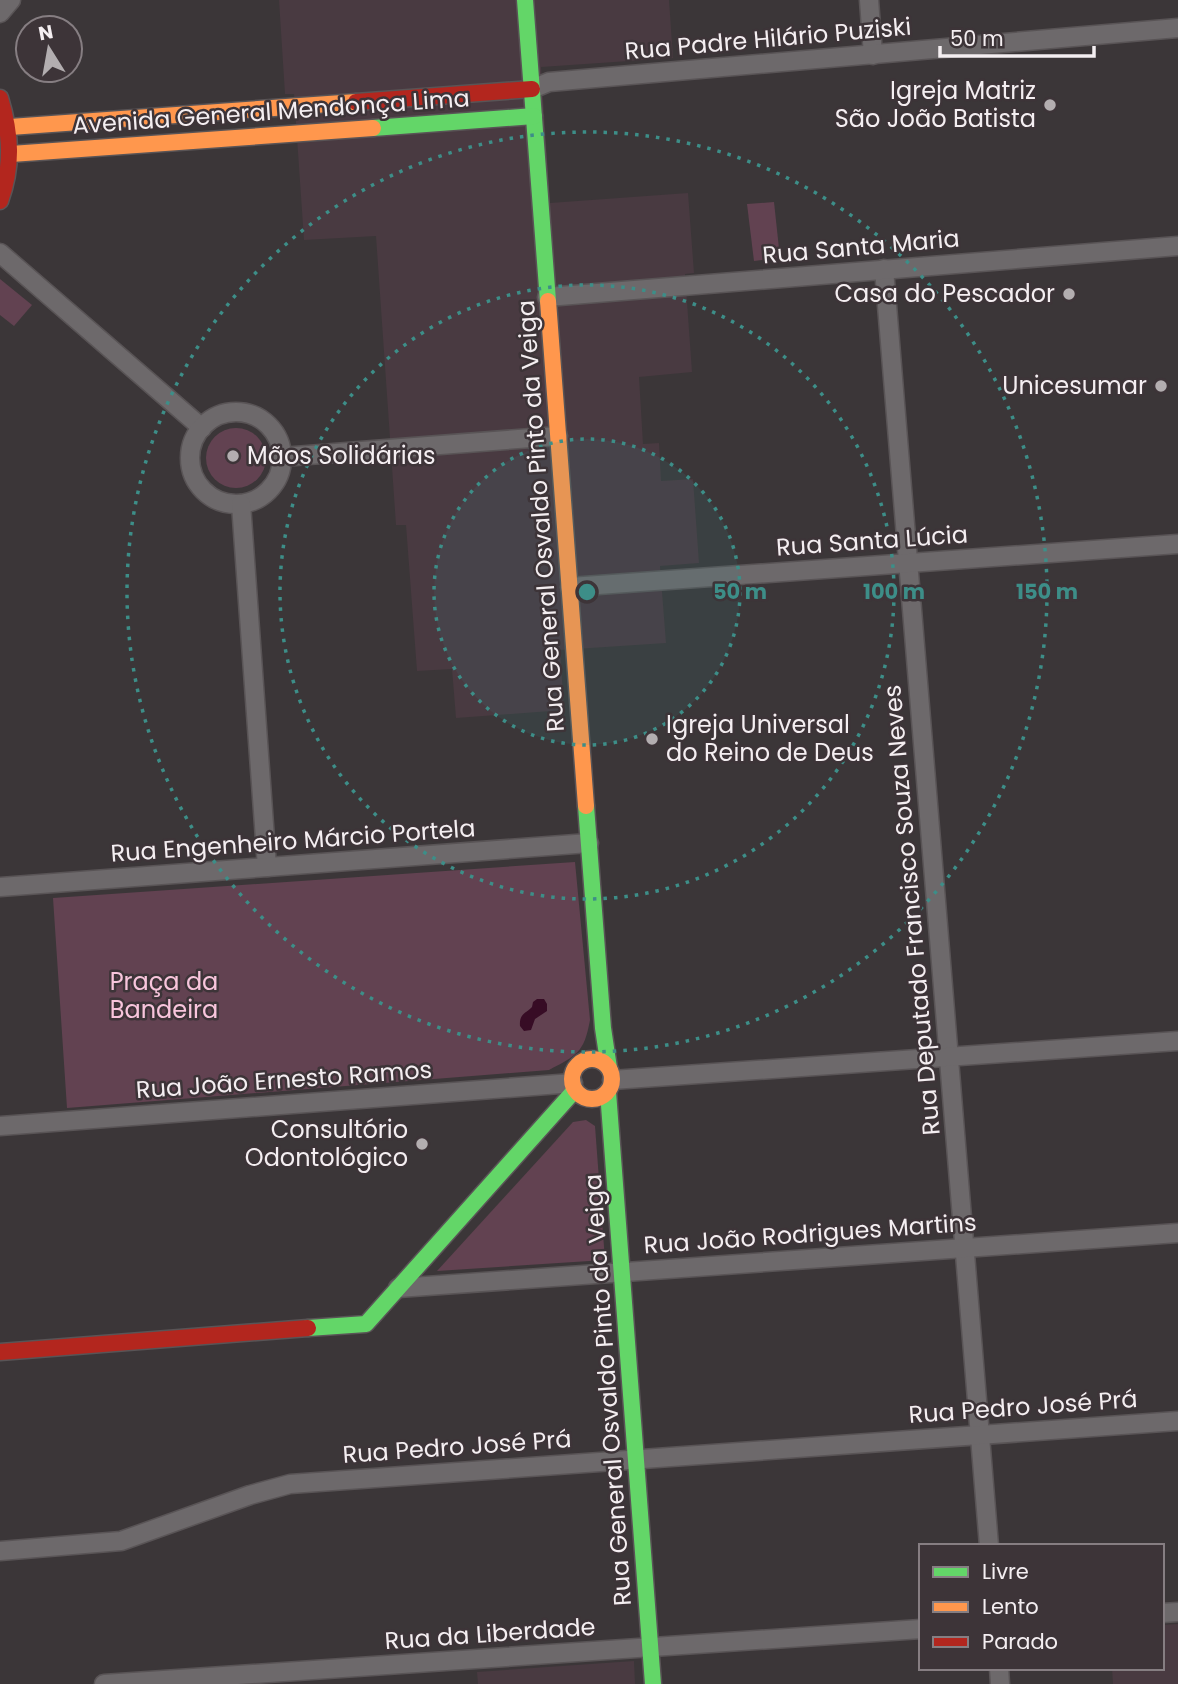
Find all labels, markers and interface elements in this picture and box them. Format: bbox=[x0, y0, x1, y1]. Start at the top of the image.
street label: Rua Padre Hilário Puziski bbox=[623, 10, 913, 67]
north arrow bbox=[14, 14, 84, 84]
scale bar bbox=[940, 14, 1094, 58]
text: N bbox=[36, 18, 55, 47]
text: 50 m bbox=[950, 24, 1004, 53]
place label: Igreja Matriz São João Batista bbox=[835, 74, 1036, 135]
street label: Avenida General Mendonça Lima bbox=[71, 81, 471, 142]
marker: Igreja Matriz São João Batista bbox=[1042, 97, 1058, 113]
street label: Rua Santa Maria bbox=[761, 221, 961, 272]
place label: Casa do Pescador bbox=[834, 277, 1055, 310]
marker: Casa do Pescador bbox=[1061, 286, 1077, 302]
street label: Rua General Osvaldo Pinto da Veiga bbox=[509, 299, 572, 733]
place label: Unicesumar bbox=[1002, 369, 1147, 402]
marker: Unicesumar bbox=[1153, 378, 1169, 394]
place label: Mãos Solidárias bbox=[247, 439, 436, 472]
marker: Mãos Solidárias bbox=[225, 448, 241, 464]
street label: Rua Santa Lúcia bbox=[775, 517, 969, 564]
text: 50 m bbox=[713, 577, 767, 606]
text: 100 m bbox=[863, 577, 925, 606]
text: 150 m bbox=[1016, 577, 1078, 606]
centre of rings bbox=[575, 580, 599, 604]
street label: Rua Deputado Francisco Souza Neves bbox=[875, 684, 948, 1137]
place label: Igreja Universal do Reino de Deus bbox=[666, 708, 874, 769]
marker: Igreja Universal do Reino de Deus bbox=[644, 731, 660, 747]
street label: Rua Engenheiro Márcio Portela bbox=[109, 811, 476, 870]
park label: Praça da Bandeira bbox=[110, 965, 218, 1026]
street label: Rua João Ernesto Ramos bbox=[135, 1053, 433, 1106]
place label: Consultório Odontológico bbox=[245, 1113, 408, 1174]
marker: Consultório Odontológico bbox=[414, 1136, 430, 1152]
street label: Rua General Osvaldo Pinto da Veiga bbox=[576, 1173, 639, 1607]
street label: Rua João Rodrigues Martins bbox=[642, 1205, 977, 1262]
street label: Rua Pedro José Prá bbox=[907, 1382, 1138, 1431]
street label: Rua Pedro José Prá bbox=[341, 1422, 572, 1471]
legend bbox=[919, 1544, 1164, 1670]
text: Livre bbox=[982, 1557, 1029, 1586]
text: Lento bbox=[982, 1592, 1039, 1621]
street label: Rua da Liberdade bbox=[383, 1610, 597, 1657]
text: Parado bbox=[982, 1627, 1058, 1656]

